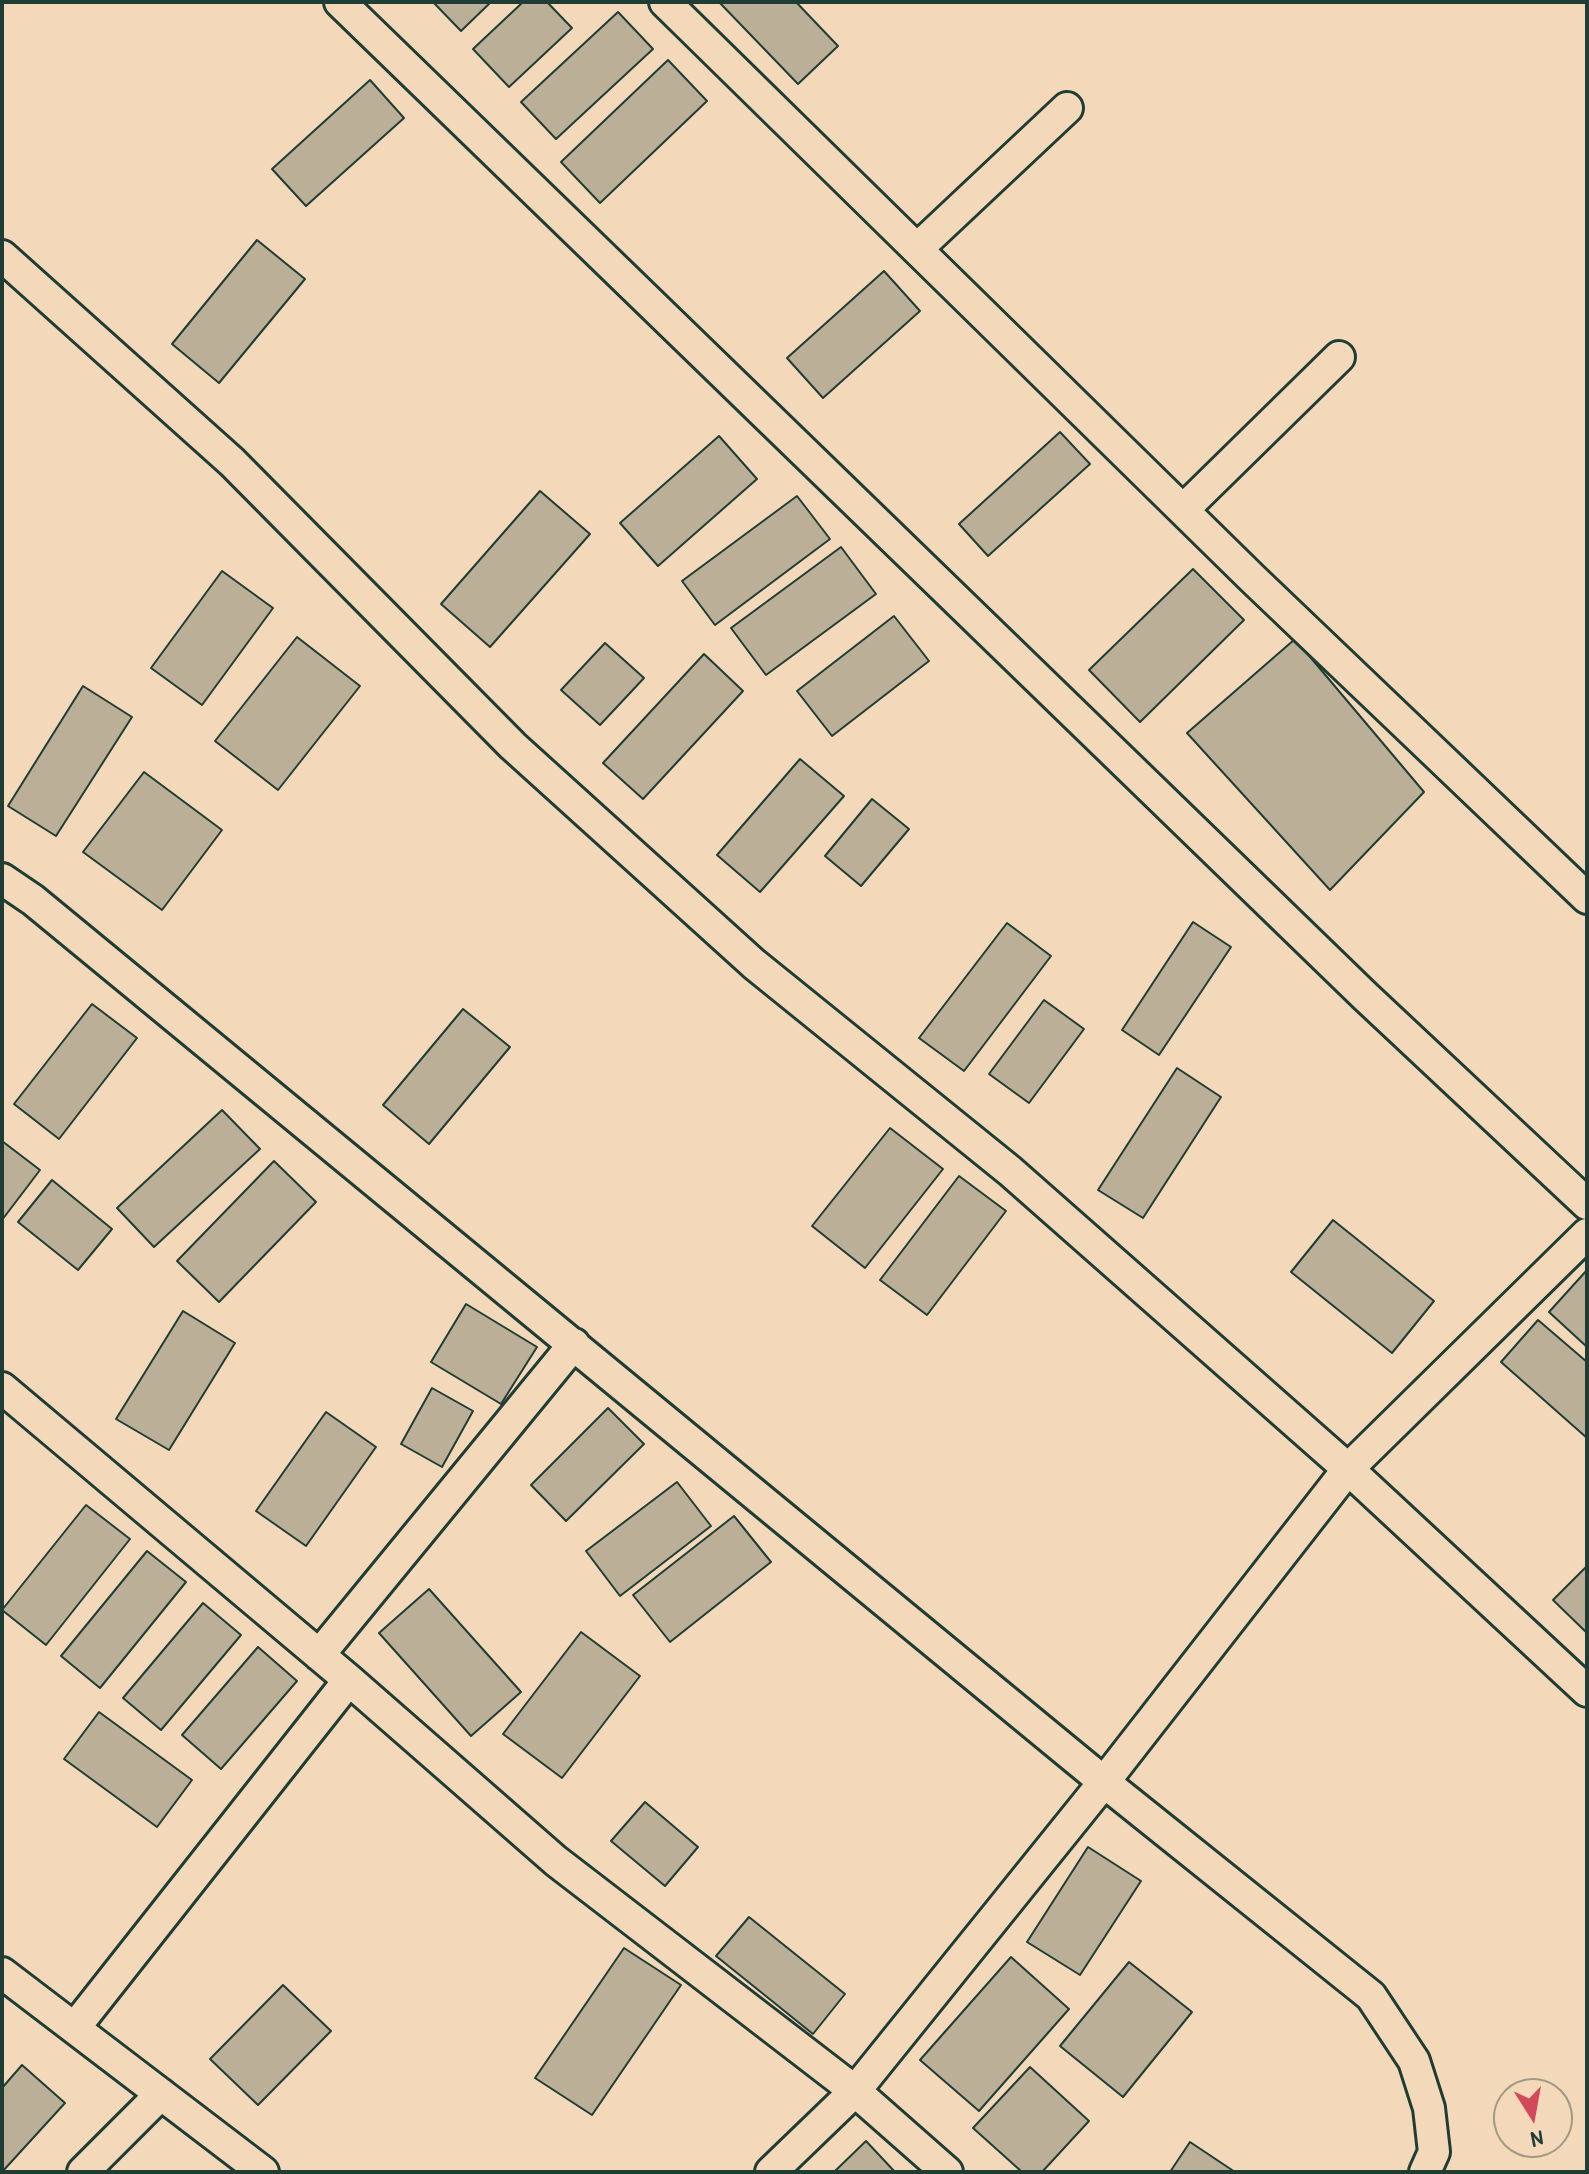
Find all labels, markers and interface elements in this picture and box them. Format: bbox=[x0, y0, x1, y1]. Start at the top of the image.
north arrow bbox=[1493, 2078, 1573, 2158]
text: N bbox=[1529, 2124, 1546, 2155]

